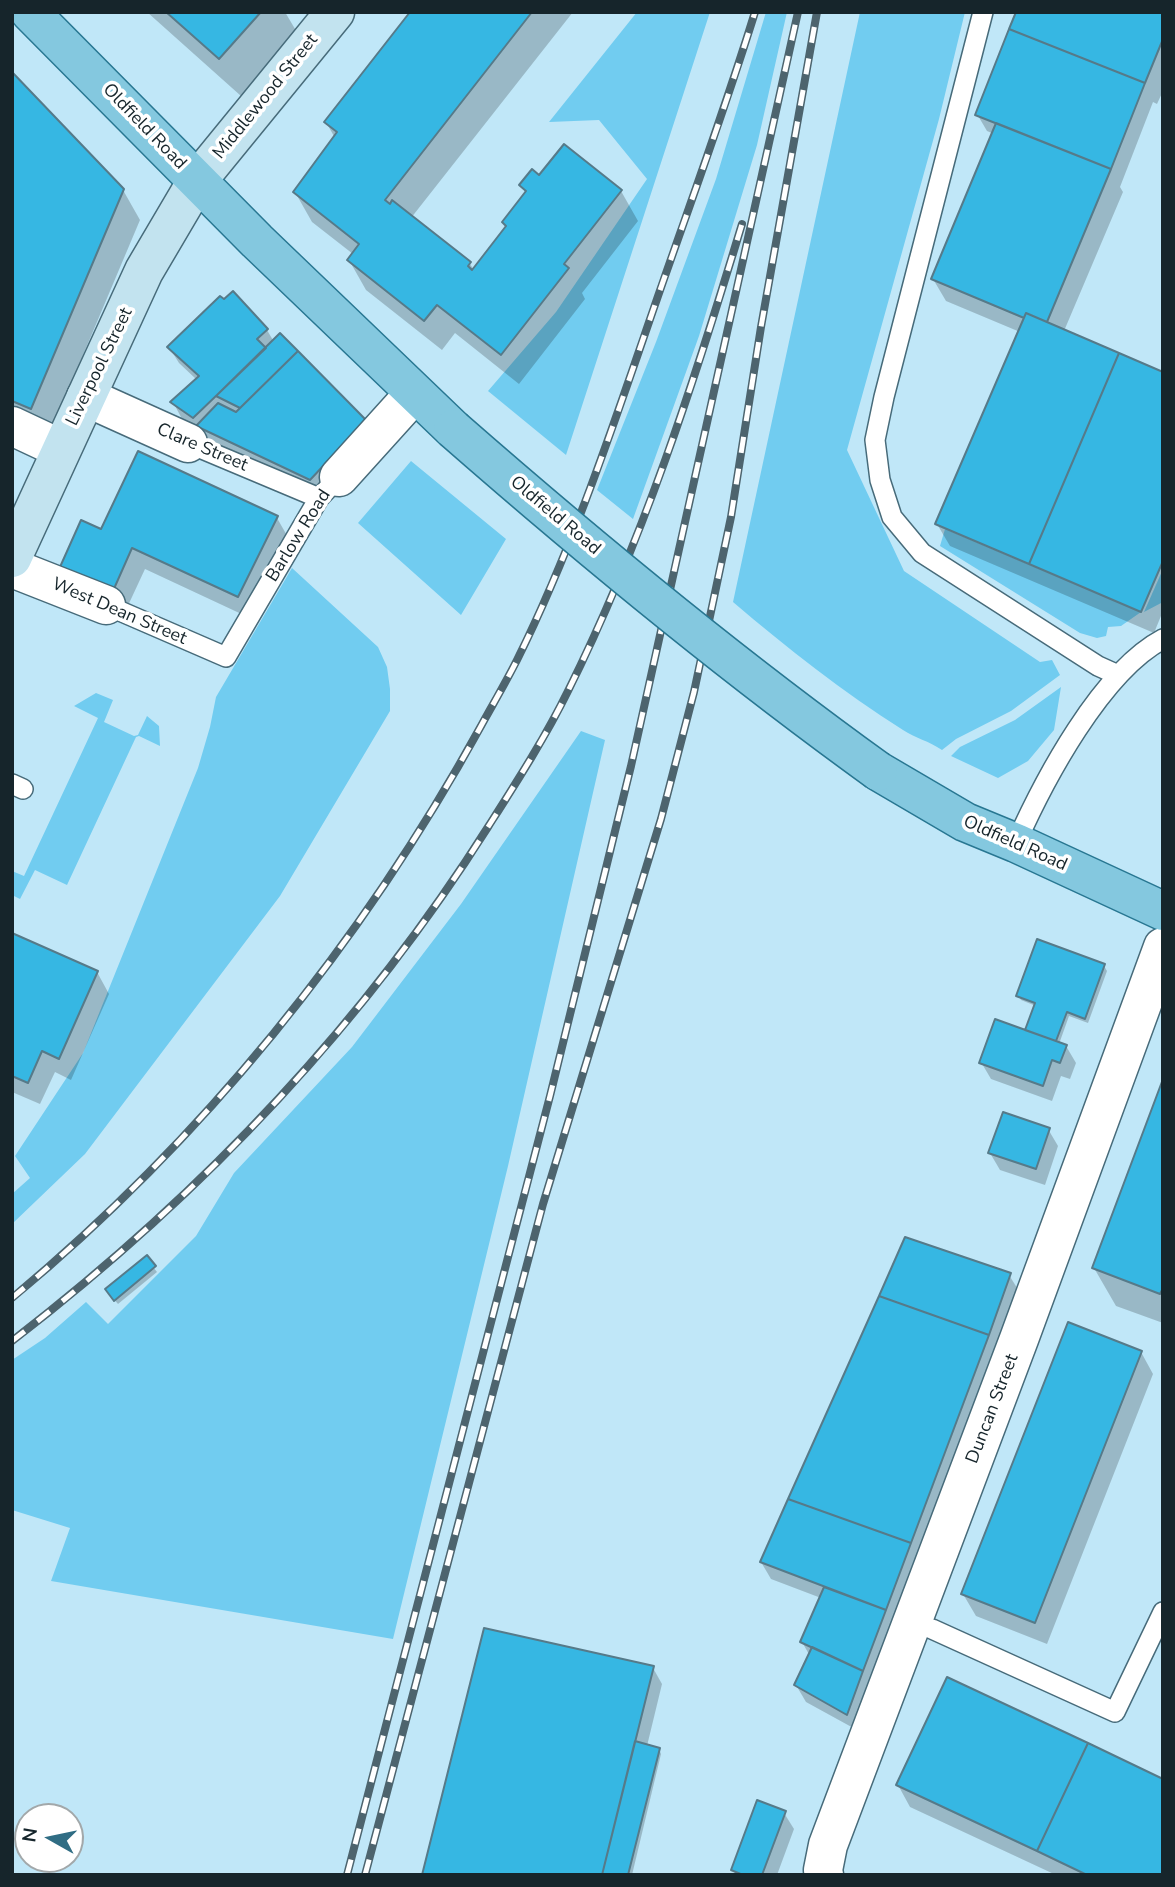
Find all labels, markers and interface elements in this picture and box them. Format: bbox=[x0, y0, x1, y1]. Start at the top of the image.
street label: Middlewood Street bbox=[209, 30, 323, 164]
street label: Oldfield Road bbox=[98, 79, 190, 175]
street label: Liverpool Street bbox=[62, 304, 138, 430]
street label: Clare Street bbox=[153, 419, 251, 477]
street label: Oldfield Road bbox=[505, 472, 605, 560]
street label: Barlow Road bbox=[262, 486, 336, 586]
street label: West Dean Street bbox=[48, 574, 190, 650]
street label: Oldfield Road bbox=[960, 811, 1070, 877]
street label: Duncan Street bbox=[962, 1351, 1024, 1467]
north arrow bbox=[14, 1803, 84, 1873]
text: N bbox=[16, 1826, 44, 1844]

